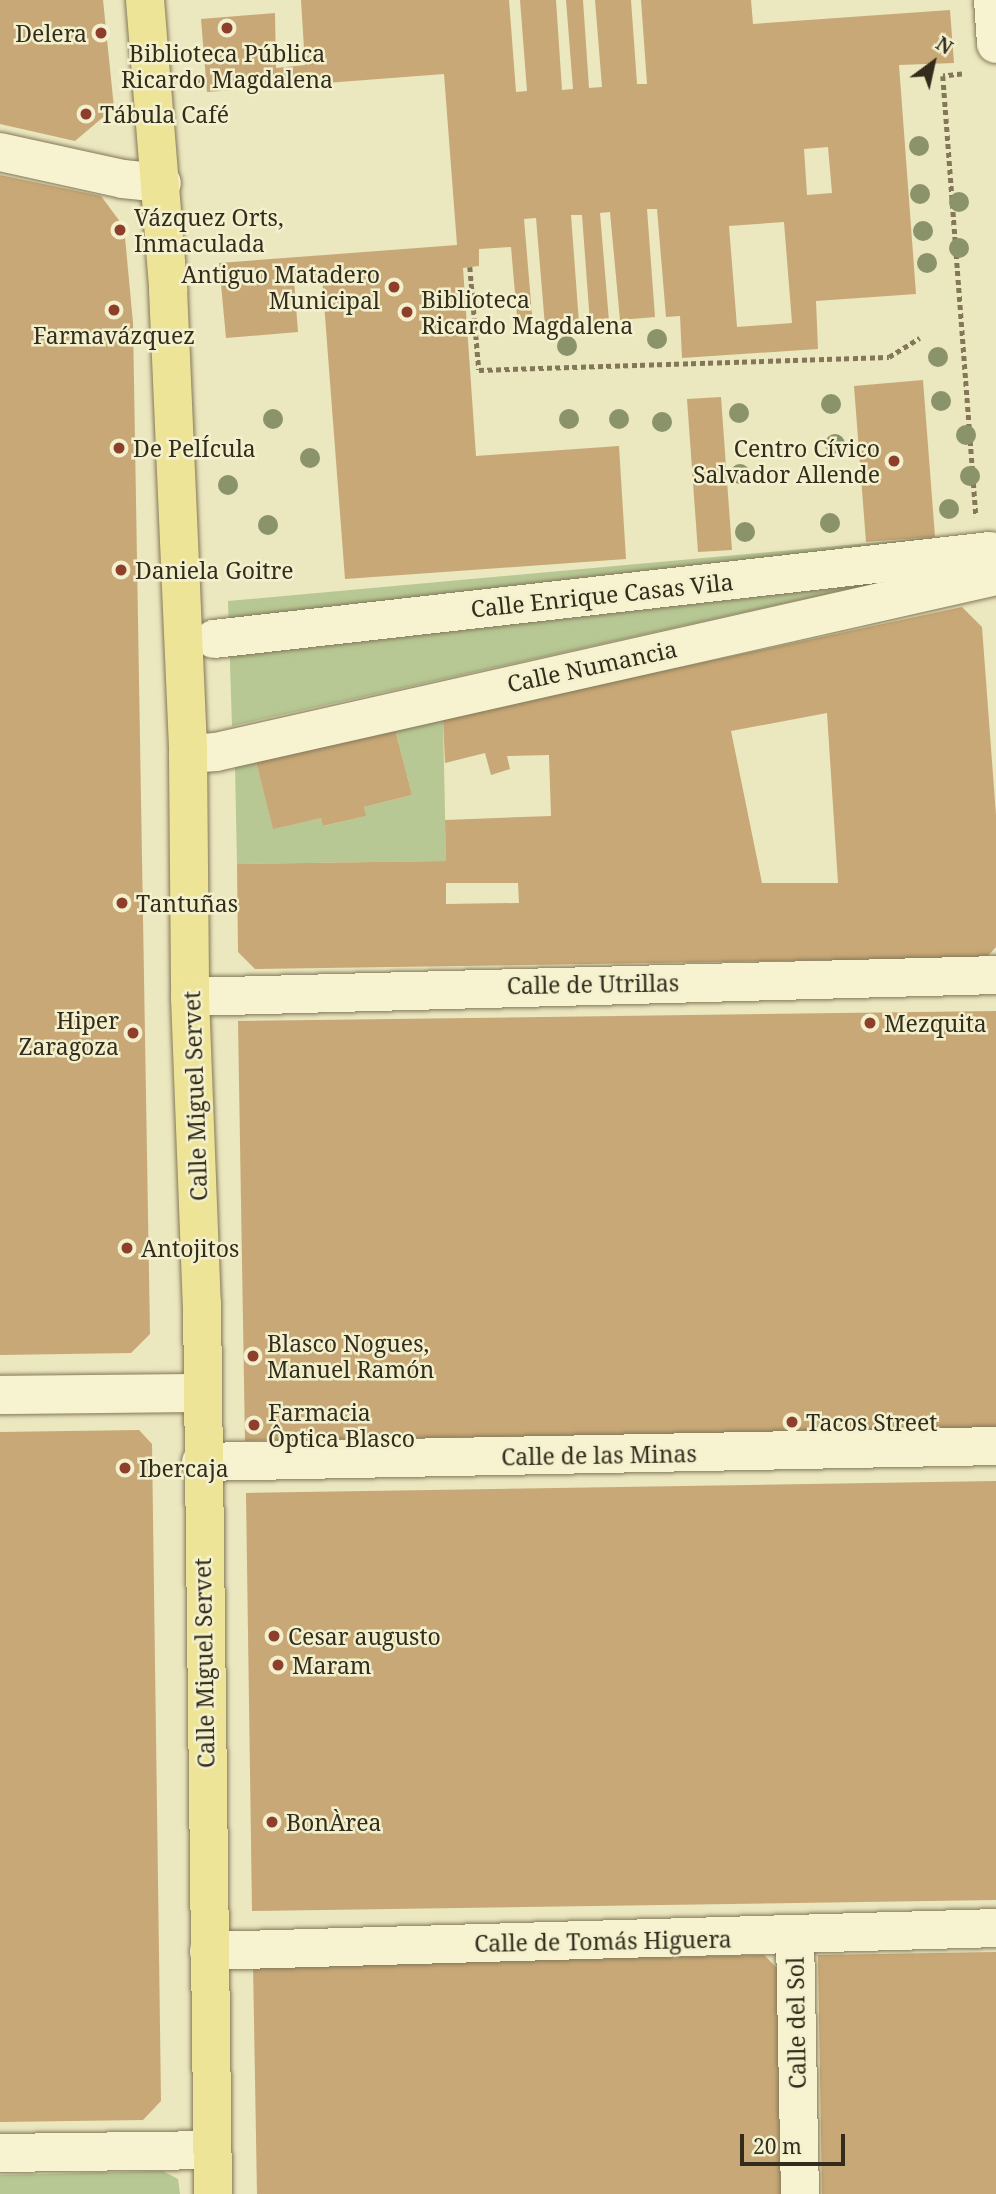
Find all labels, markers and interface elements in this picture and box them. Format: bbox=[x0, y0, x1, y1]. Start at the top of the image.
place label: Delera bbox=[15, 19, 87, 47]
marker: Biblioteca Pública Ricardo Magdalena bbox=[219, 20, 235, 36]
marker: Delera bbox=[93, 25, 109, 41]
north arrow bbox=[898, 28, 968, 98]
text: N bbox=[931, 30, 958, 60]
place label: Biblioteca Pública Ricardo Magdalena bbox=[121, 39, 333, 93]
place label: Tábula Café bbox=[100, 100, 229, 128]
marker: Tábula Café bbox=[78, 106, 94, 122]
place label: Vázquez Orts, Inmaculada bbox=[134, 203, 284, 257]
marker: Vázquez Orts, Inmaculada bbox=[112, 222, 128, 238]
place label: Antiguo Matadero Municipal bbox=[181, 260, 380, 314]
marker: Antiguo Matadero Municipal bbox=[386, 279, 402, 295]
place label: Biblioteca Ricardo Magdalena bbox=[421, 285, 633, 339]
marker: Farmavázquez bbox=[106, 302, 122, 318]
marker: Biblioteca Ricardo Magdalena bbox=[399, 304, 415, 320]
place label: Farmavázquez bbox=[33, 321, 195, 349]
place label: De PelÍcula bbox=[133, 434, 256, 462]
place label: Centro Cívico Salvador Allende bbox=[693, 434, 880, 488]
marker: De PelÍcula bbox=[111, 440, 127, 456]
marker: Centro Cívico Salvador Allende bbox=[886, 453, 902, 469]
place label: Daniela Goitre bbox=[135, 556, 294, 584]
marker: Daniela Goitre bbox=[113, 562, 129, 578]
street label: Calle Enrique Casas Vila bbox=[469, 567, 735, 623]
street label: Calle Numancia bbox=[505, 635, 679, 697]
place label: Tantuñas bbox=[136, 889, 238, 917]
marker: Tantuñas bbox=[114, 895, 130, 911]
street label: Calle de Utrillas bbox=[507, 969, 679, 999]
street label: Calle Miguel Servet bbox=[178, 990, 212, 1202]
place label: Hiper Zaragoza bbox=[19, 1006, 119, 1060]
place label: Mezquita bbox=[884, 1009, 987, 1037]
marker: Mezquita bbox=[862, 1015, 878, 1031]
marker: Hiper Zaragoza bbox=[125, 1025, 141, 1041]
place label: Antojitos bbox=[141, 1234, 239, 1262]
marker: Antojitos bbox=[119, 1240, 135, 1256]
place label: Blasco Nogues, Manuel Ramón bbox=[267, 1329, 434, 1383]
marker: Blasco Nogues, Manuel Ramón bbox=[245, 1348, 261, 1364]
place label: Farmacia Ôptica Blasco bbox=[268, 1398, 415, 1452]
place label: Tacos Street bbox=[806, 1408, 937, 1436]
marker: Tacos Street bbox=[784, 1414, 800, 1430]
marker: Farmacia Ôptica Blasco bbox=[246, 1417, 262, 1433]
street label: Calle de las Minas bbox=[501, 1439, 697, 1471]
place label: Ibercaja bbox=[139, 1454, 229, 1482]
marker: Ibercaja bbox=[117, 1460, 133, 1476]
street label: Calle Miguel Servet bbox=[188, 1558, 220, 1768]
place label: Cesar augusto bbox=[288, 1622, 441, 1650]
marker: Cesar augusto bbox=[266, 1628, 282, 1644]
place label: Maram bbox=[292, 1651, 372, 1679]
marker: Maram bbox=[270, 1657, 286, 1673]
place label: BonÀrea bbox=[286, 1808, 381, 1836]
marker: BonÀrea bbox=[264, 1814, 280, 1830]
street label: Calle de Tomás Higuera bbox=[474, 1925, 732, 1957]
street label: Calle del Sol bbox=[781, 1957, 811, 2089]
scale bar bbox=[744, 2120, 849, 2164]
text: 20 m bbox=[753, 2132, 802, 2160]

